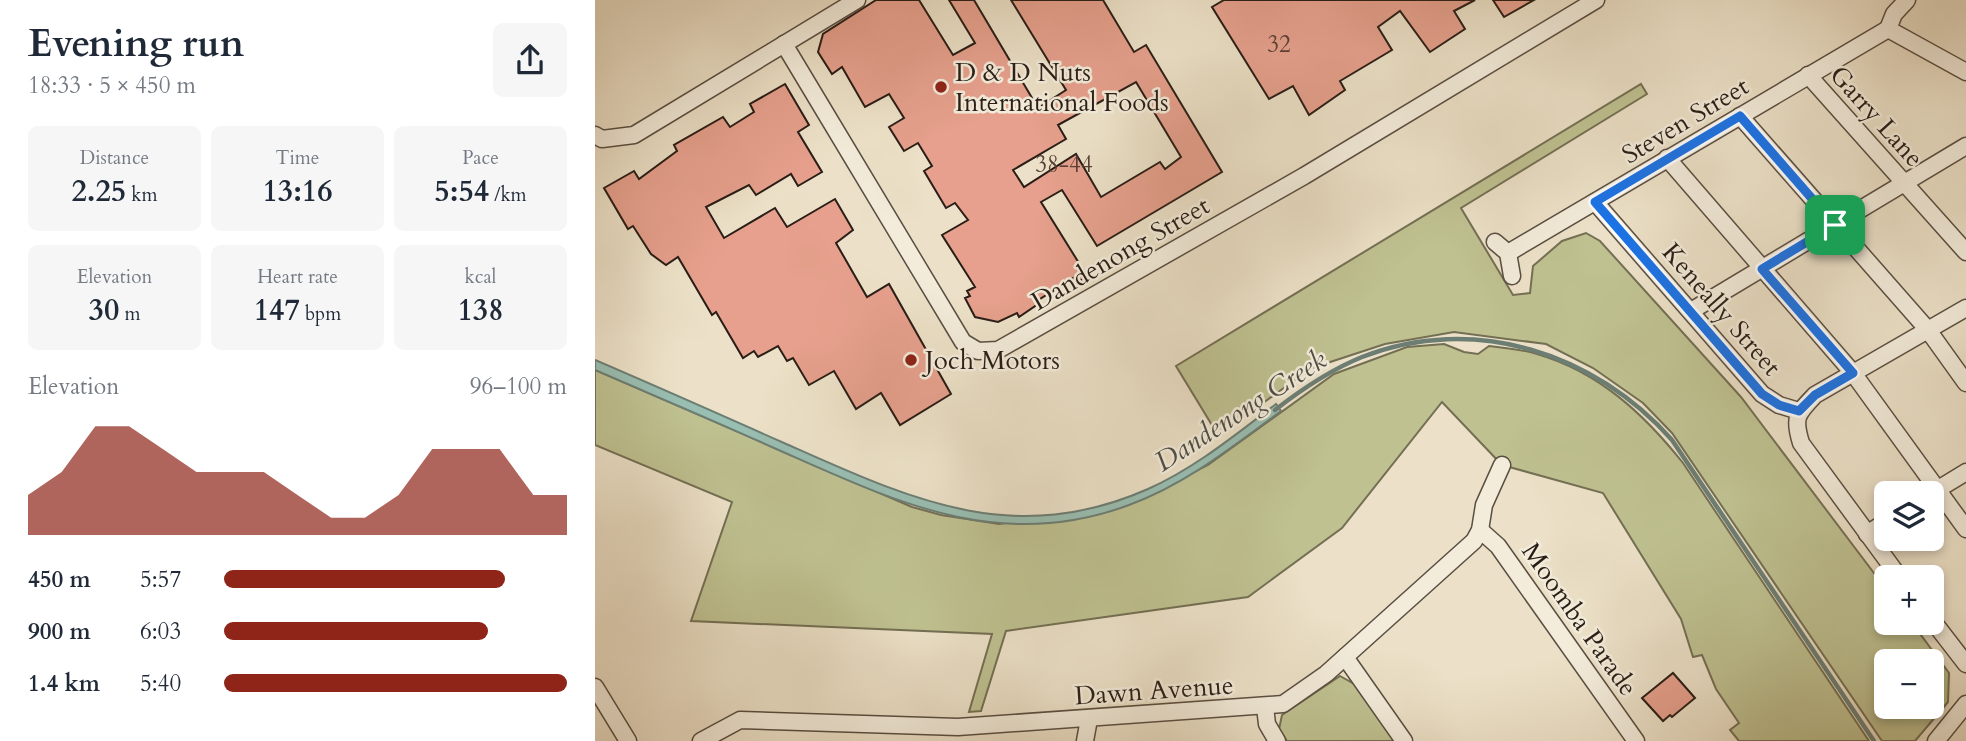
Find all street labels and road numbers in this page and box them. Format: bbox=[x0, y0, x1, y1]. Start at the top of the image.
street label: Garry Lane bbox=[1822, 58, 1931, 175]
street label: Steven Street bbox=[1615, 69, 1755, 172]
street label: Dandenong Street bbox=[1025, 188, 1216, 319]
street label: Keneally Street bbox=[1654, 235, 1789, 383]
street label: Moomba Parade bbox=[1514, 536, 1645, 703]
street label: Dawn Avenue bbox=[1073, 667, 1235, 714]

